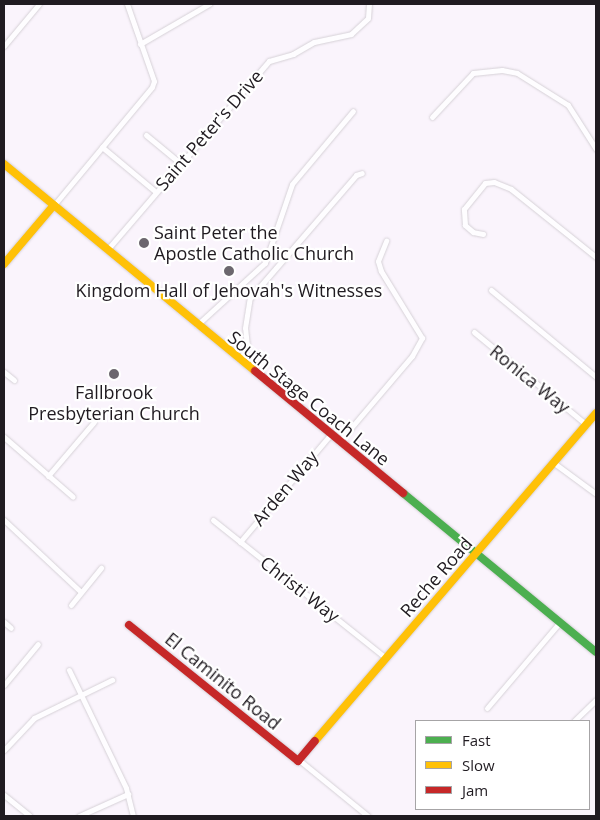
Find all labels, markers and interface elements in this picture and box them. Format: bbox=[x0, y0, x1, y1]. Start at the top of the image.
street label: Saint Peter's Drive bbox=[151, 65, 267, 195]
place label: Saint Peter the Apostle Catholic Church bbox=[154, 222, 354, 264]
marker: Saint Peter the Apostle Catholic Church bbox=[138, 237, 150, 249]
marker: Kingdom Hall of Jehovah's Witnesses bbox=[223, 265, 235, 277]
place label: Kingdom Hall of Jehovah's Witnesses bbox=[76, 279, 382, 301]
street label: South Stage Coach Lane bbox=[224, 326, 394, 470]
street label: Ronica Way bbox=[486, 340, 574, 418]
marker: Fallbrook Presbyterian Church bbox=[108, 368, 120, 380]
place label: Fallbrook Presbyterian Church bbox=[28, 382, 200, 424]
street label: Arden Way bbox=[247, 446, 323, 530]
street label: Reche Road bbox=[396, 533, 476, 621]
street label: Christi Way bbox=[256, 552, 344, 626]
street label: El Caminito Road bbox=[161, 628, 285, 734]
legend bbox=[415, 720, 590, 810]
text: Fast bbox=[462, 730, 491, 750]
text: Slow bbox=[462, 755, 495, 775]
text: Jam bbox=[462, 780, 488, 800]

